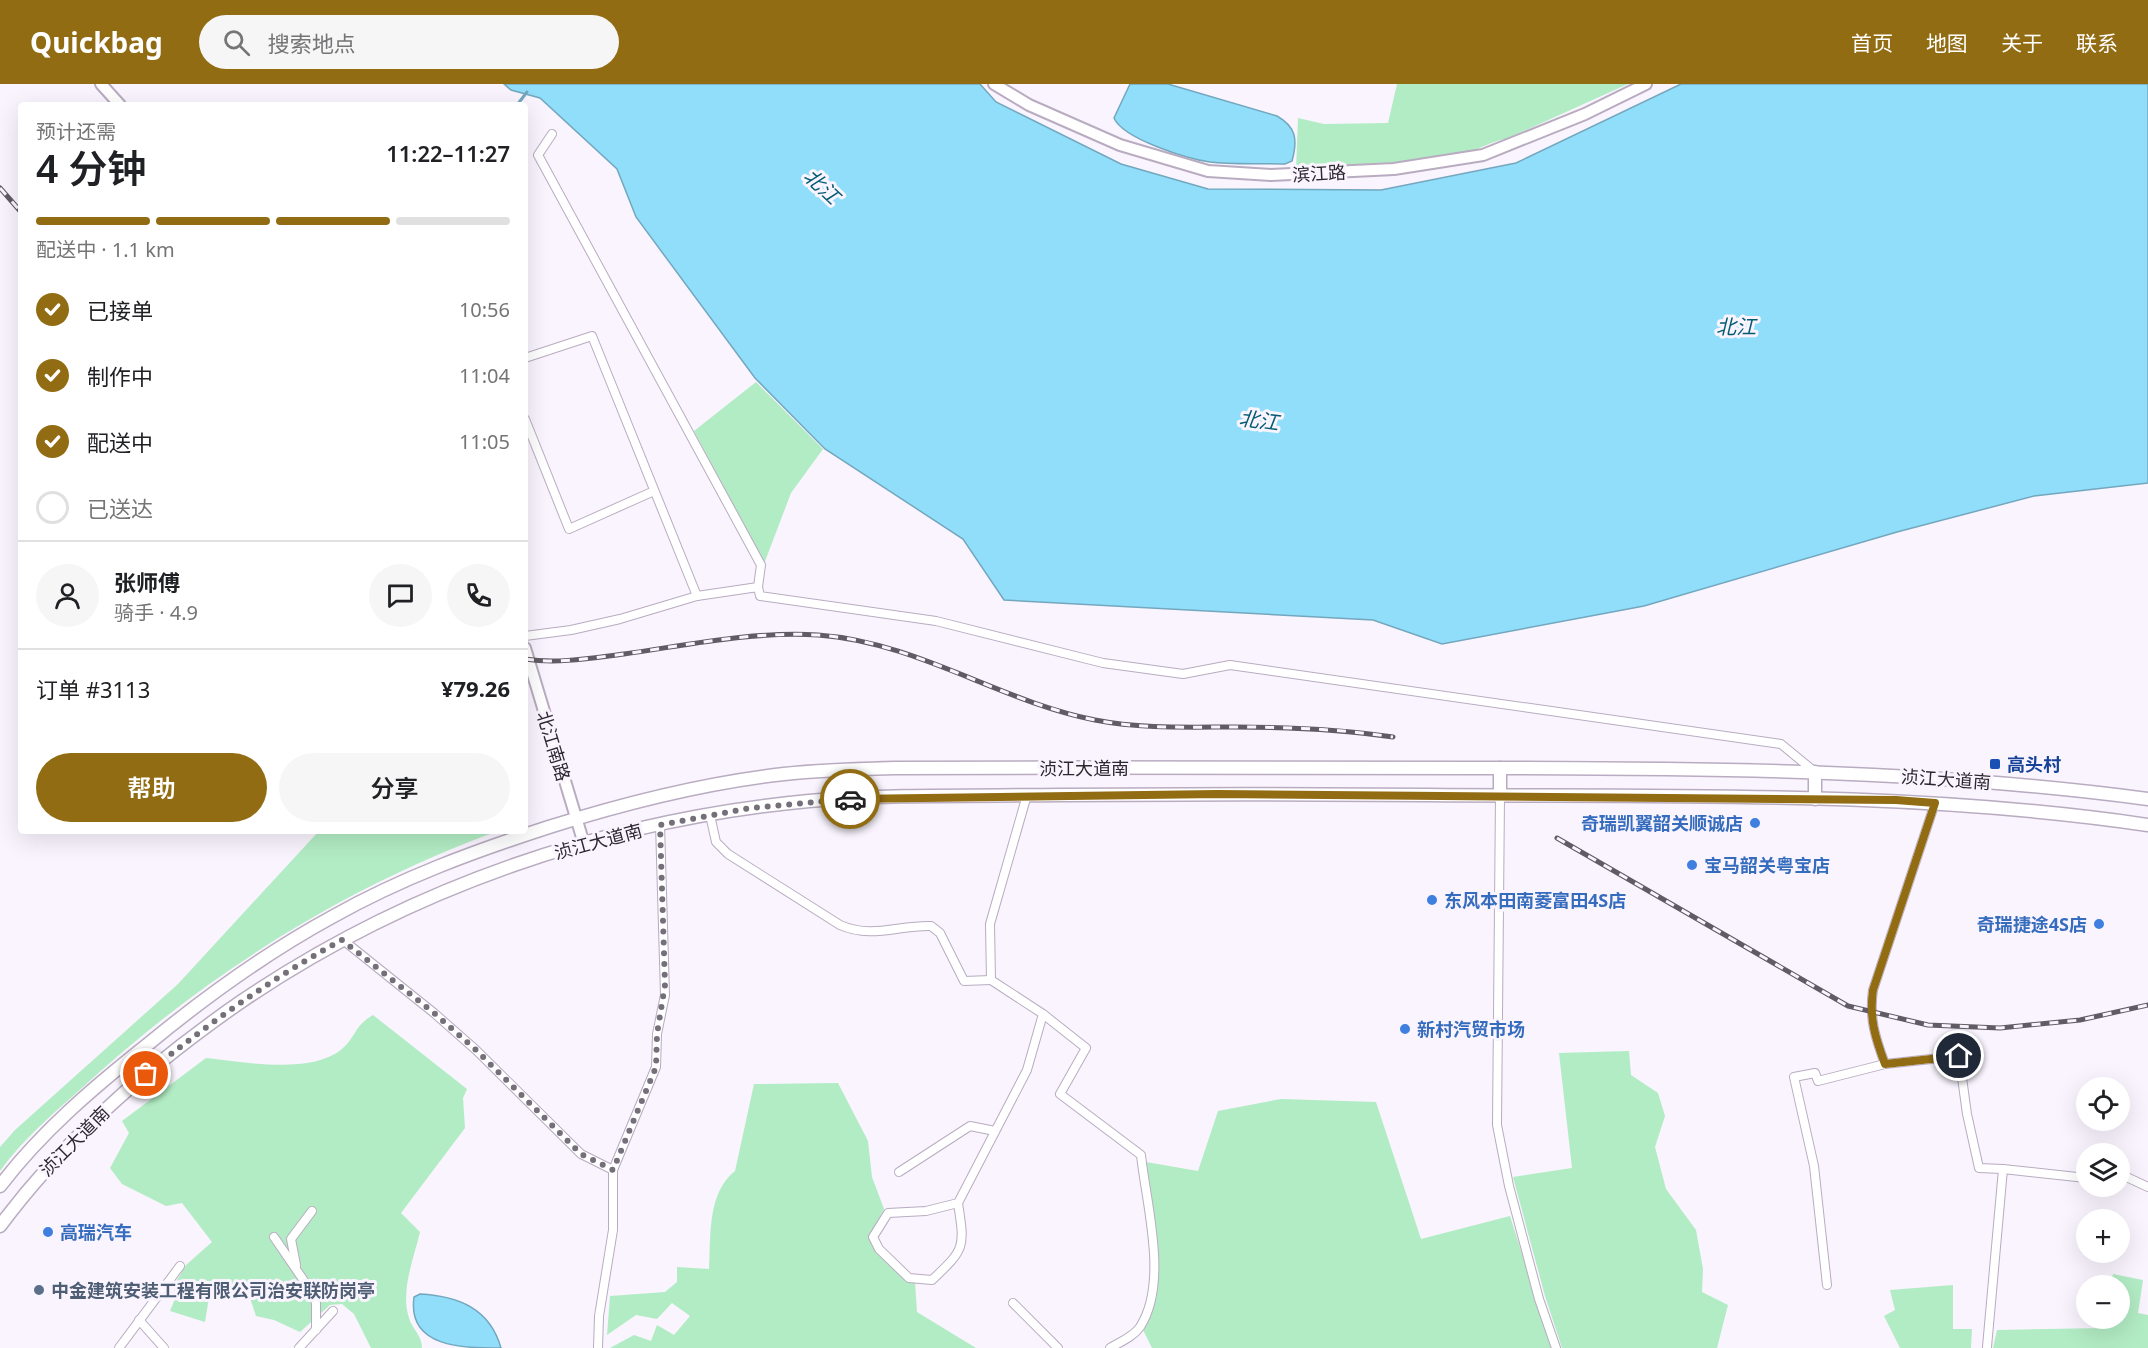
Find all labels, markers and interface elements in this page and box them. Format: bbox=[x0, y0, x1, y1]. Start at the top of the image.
search box bbox=[199, 15, 619, 69]
text: Quickbag bbox=[30, 23, 163, 61]
icon: search bbox=[220, 26, 253, 59]
text: 搜索地点 bbox=[268, 28, 356, 58]
text: 首页 bbox=[1851, 29, 1893, 57]
text: 地图 bbox=[1926, 29, 1968, 57]
text: 关于 bbox=[2001, 29, 2043, 57]
text: 联系 bbox=[2076, 29, 2118, 57]
text: 预计还需 bbox=[36, 118, 116, 145]
text: 11:22–11:27 bbox=[386, 138, 510, 168]
text: 4 分钟 bbox=[36, 141, 146, 194]
street label: 滨江路 bbox=[1291, 160, 1347, 186]
water label: 北江 bbox=[798, 162, 847, 211]
text: 配送中 · 1.1 km bbox=[36, 236, 175, 263]
icon: check bbox=[36, 293, 69, 326]
text: 已接单 bbox=[87, 295, 153, 325]
text: 10:56 bbox=[459, 296, 510, 323]
water label: 北江 bbox=[1716, 313, 1758, 340]
icon: check bbox=[36, 359, 69, 392]
text: 制作中 bbox=[87, 361, 153, 391]
text: 11:04 bbox=[459, 362, 510, 389]
water label: 北江 bbox=[1238, 404, 1282, 436]
icon: check bbox=[36, 425, 69, 458]
text: 配送中 bbox=[87, 427, 153, 457]
text: 11:05 bbox=[459, 428, 510, 455]
text: 已送达 bbox=[87, 493, 153, 523]
button: person bbox=[36, 564, 99, 627]
button: chat bbox=[369, 564, 432, 627]
button: phone bbox=[447, 564, 510, 627]
text: 张师傅 bbox=[114, 567, 180, 597]
text: 骑手 · 4.9 bbox=[114, 599, 198, 626]
text: ¥79.26 bbox=[441, 673, 510, 703]
text: 订单 #3113 bbox=[36, 674, 150, 704]
street label: 北江南路 bbox=[532, 708, 576, 784]
place label: 高头村 bbox=[2007, 752, 2061, 776]
button: 帮助 bbox=[36, 753, 267, 822]
button: 分享 bbox=[279, 753, 510, 822]
street label: 浈江大道南 bbox=[1039, 756, 1129, 780]
marker: 高头村 bbox=[1988, 757, 2002, 771]
street label: 浈江大道南 bbox=[1900, 764, 1992, 794]
courier bbox=[820, 769, 880, 829]
icon: car bbox=[834, 783, 867, 816]
place label: 奇瑞凯翼韶关顺诚店 bbox=[1581, 811, 1743, 835]
marker: 奇瑞凯翼韶关顺诚店 bbox=[1748, 816, 1762, 830]
street label: 浈江大道南 bbox=[551, 818, 645, 864]
place label: 宝马韶关粤宝店 bbox=[1704, 853, 1830, 877]
marker: 宝马韶关粤宝店 bbox=[1685, 858, 1699, 872]
place label: 东风本田南菱富田4S店 bbox=[1444, 888, 1626, 912]
marker: 东风本田南菱富田4S店 bbox=[1425, 893, 1439, 907]
place label: 奇瑞捷途4S店 bbox=[1977, 912, 2087, 936]
marker: 奇瑞捷途4S店 bbox=[2092, 917, 2106, 931]
place label: 新村汽贸市场 bbox=[1417, 1017, 1525, 1041]
marker: 新村汽贸市场 bbox=[1398, 1022, 1412, 1036]
pin bbox=[1933, 1030, 1984, 1081]
icon: home bbox=[1942, 1039, 1975, 1072]
pin bbox=[120, 1048, 171, 1099]
icon: bag bbox=[129, 1057, 162, 1090]
map controls bbox=[2076, 1077, 2130, 1329]
button: locate bbox=[2076, 1077, 2130, 1131]
street label: 浈江大道南 bbox=[34, 1101, 114, 1181]
button: layers bbox=[2076, 1143, 2130, 1197]
button: + bbox=[2076, 1209, 2130, 1263]
place label: 高瑞汽车 bbox=[60, 1220, 132, 1244]
marker: 高瑞汽车 bbox=[41, 1225, 55, 1239]
button: − bbox=[2076, 1275, 2130, 1329]
place label: 中金建筑安装工程有限公司治安联防岗亭 bbox=[51, 1278, 375, 1302]
marker: 中金建筑安装工程有限公司治安联防岗亭 bbox=[32, 1283, 46, 1297]

